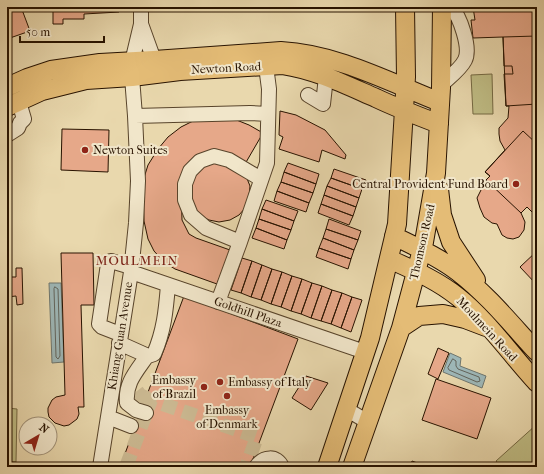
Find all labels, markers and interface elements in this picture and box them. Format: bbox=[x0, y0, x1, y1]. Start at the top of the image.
scale bar bbox=[20, 18, 104, 44]
text: 50 m bbox=[26, 25, 50, 39]
street label: Newton Road bbox=[191, 59, 262, 77]
place label: Newton Suites bbox=[93, 143, 168, 157]
marker: Newton Suites bbox=[80, 145, 90, 155]
place label: Central Provident Fund Board bbox=[352, 177, 508, 191]
marker: Central Provident Fund Board bbox=[511, 179, 521, 189]
street label: Thomson Road bbox=[406, 202, 438, 281]
district label: MOULMEIN bbox=[96, 253, 178, 268]
street label: Khiang Guan Avenue bbox=[105, 281, 135, 391]
street label: Goldhill Plaza bbox=[212, 294, 284, 330]
street label: Moulmein Road bbox=[454, 294, 521, 364]
place label: Embassy of Brazil bbox=[152, 373, 197, 401]
place label: Embassy of Italy bbox=[228, 375, 312, 389]
marker: Embassy of Italy bbox=[215, 377, 225, 387]
marker: Embassy of Brazil bbox=[199, 382, 209, 392]
marker: Embassy of Denmark bbox=[222, 391, 232, 401]
place label: Embassy of Denmark bbox=[196, 403, 258, 431]
north arrow bbox=[18, 416, 58, 456]
text: N bbox=[37, 421, 52, 437]

